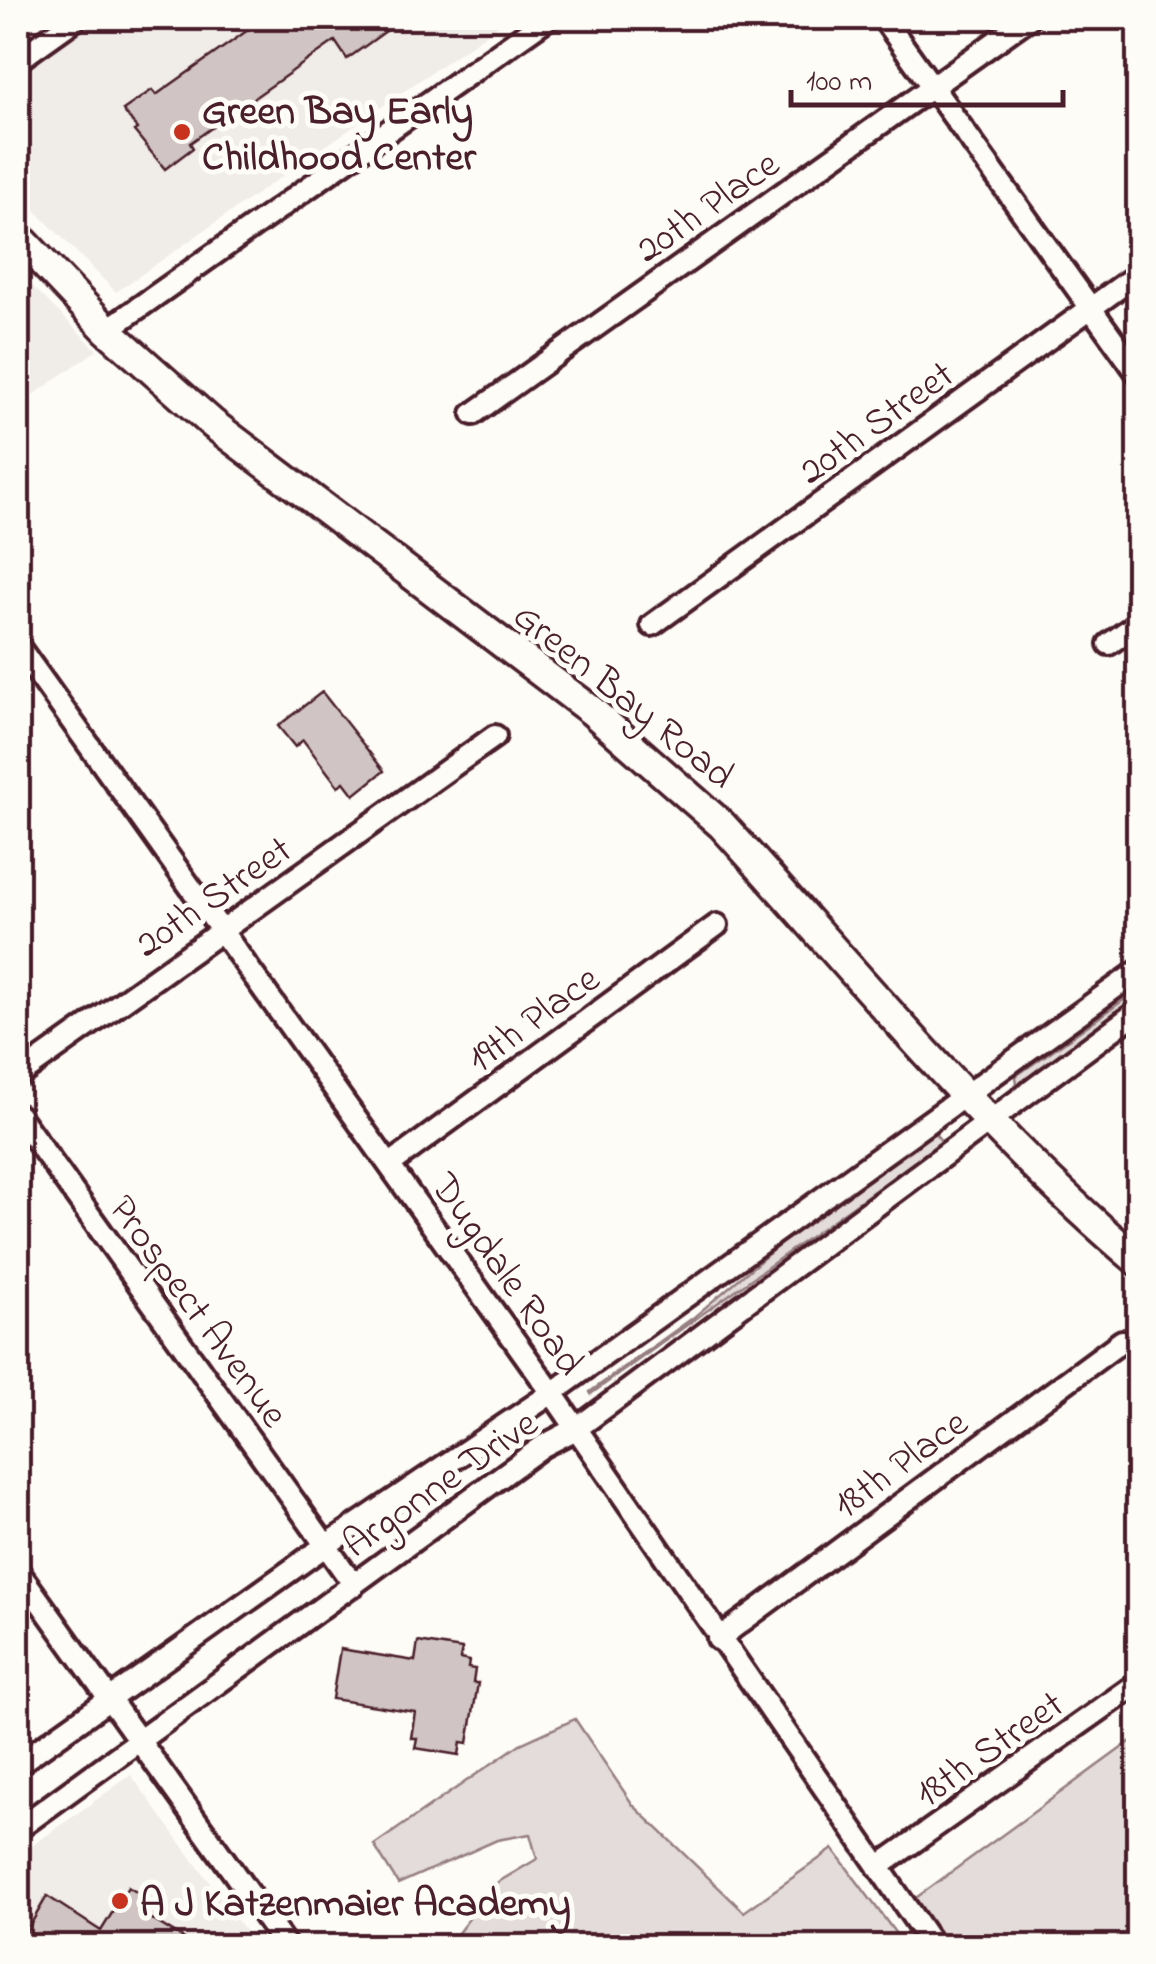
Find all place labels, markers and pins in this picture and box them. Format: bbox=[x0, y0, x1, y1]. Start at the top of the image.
place label: Green Bay Early Childhood Center bbox=[202, 84, 477, 189]
marker: Green Bay Early Childhood Center bbox=[171, 121, 193, 143]
place label: A J Katzenmaier Academy bbox=[140, 1876, 571, 1935]
marker: A J Katzenmaier Academy bbox=[109, 1890, 131, 1912]

